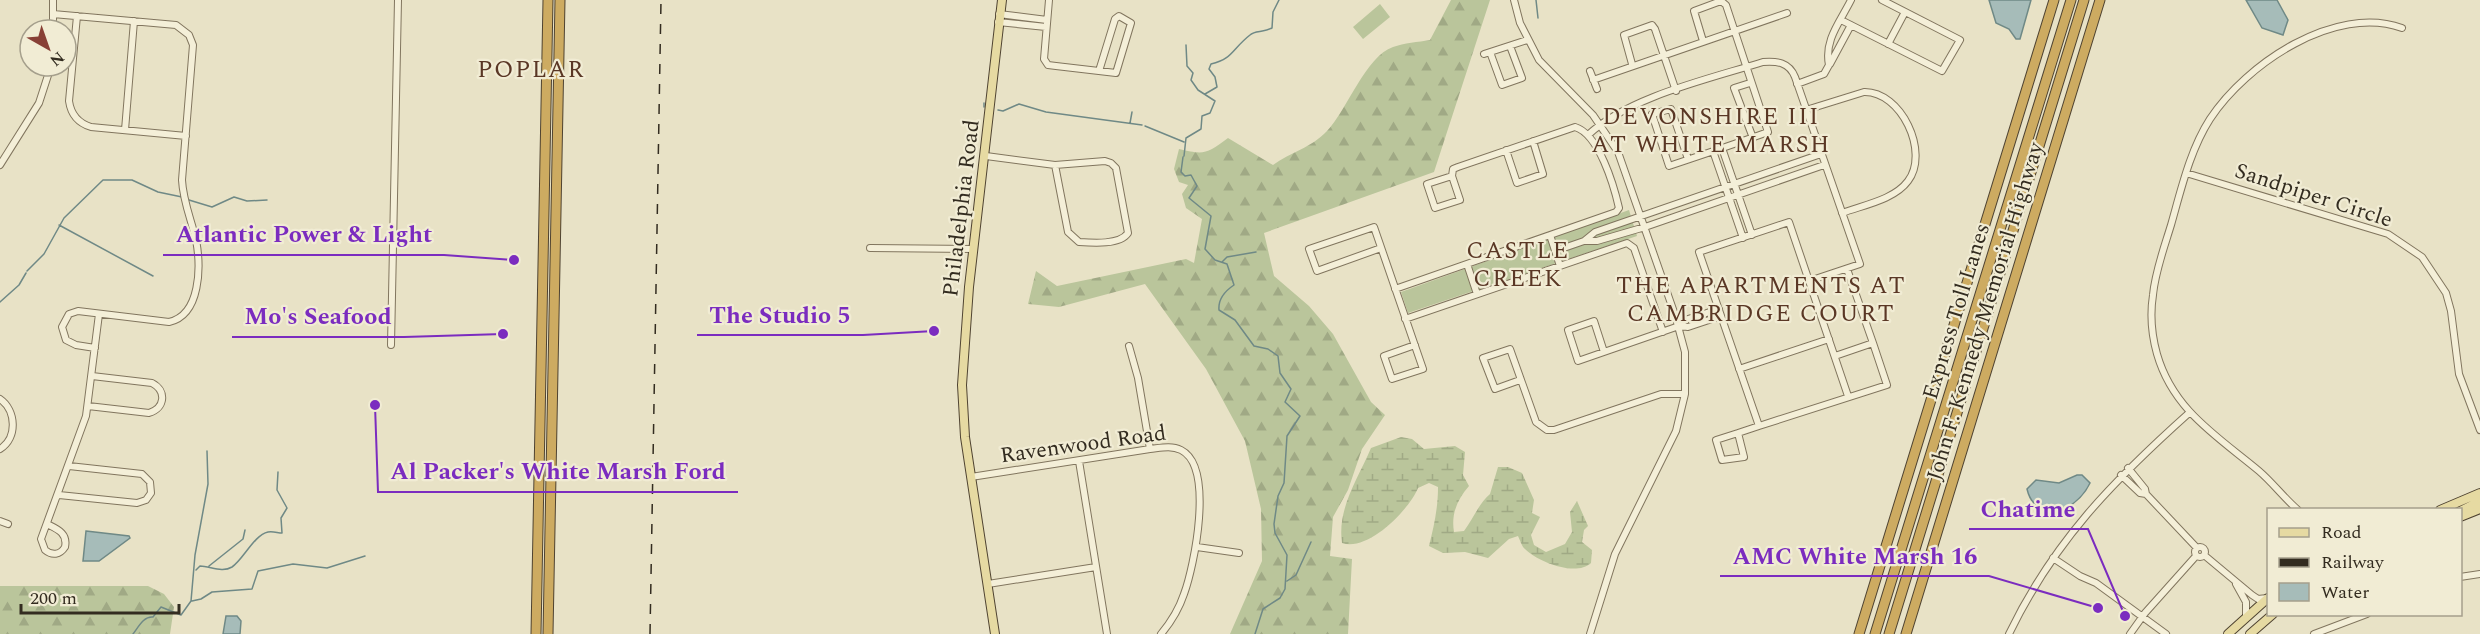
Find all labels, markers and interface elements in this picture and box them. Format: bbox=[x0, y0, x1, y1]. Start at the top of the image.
north arrow bbox=[18, 18, 78, 78]
text: N bbox=[44, 45, 70, 72]
district label: POPLAR bbox=[477, 52, 585, 88]
district label: DEVONSHIRE III AT WHITE MARSH bbox=[1591, 99, 1831, 163]
street label: Philadelphia Road bbox=[934, 118, 989, 299]
street label: John F. Kennedy Memorial Highway bbox=[1918, 137, 2053, 485]
street label: Sandpiper Circle bbox=[2230, 154, 2397, 236]
callout: Atlantic Power & Light bbox=[163, 213, 444, 255]
text: Atlantic Power & Light bbox=[176, 217, 432, 253]
street label: Express Toll Lanes bbox=[1914, 219, 1999, 404]
district label: CASTLE CREEK bbox=[1466, 233, 1570, 297]
district label: THE APARTMENTS AT CAMBRIDGE COURT bbox=[1616, 268, 1906, 332]
callout: The Studio 5 bbox=[697, 293, 863, 335]
callout: Mo's Seafood bbox=[232, 295, 404, 337]
text: The Studio 5 bbox=[709, 298, 851, 334]
text: Mo's Seafood bbox=[244, 299, 392, 335]
street label: Ravenwood Road bbox=[998, 417, 1168, 472]
callout: Al Packer's White Marsh Ford bbox=[378, 450, 738, 492]
text: Al Packer's White Marsh Ford bbox=[390, 454, 726, 490]
callout: Chatime bbox=[1969, 487, 2088, 529]
text: Chatime bbox=[1981, 492, 2076, 528]
legend bbox=[2267, 508, 2462, 616]
text: Road bbox=[2321, 519, 2362, 546]
callout: AMC White Marsh 16 bbox=[1720, 534, 1989, 576]
text: AMC White Marsh 16 bbox=[1733, 539, 1977, 575]
text: Railway bbox=[2321, 549, 2385, 576]
scale bar bbox=[21, 577, 178, 615]
text: Water bbox=[2321, 579, 2369, 606]
text: 200 m bbox=[30, 585, 77, 612]

